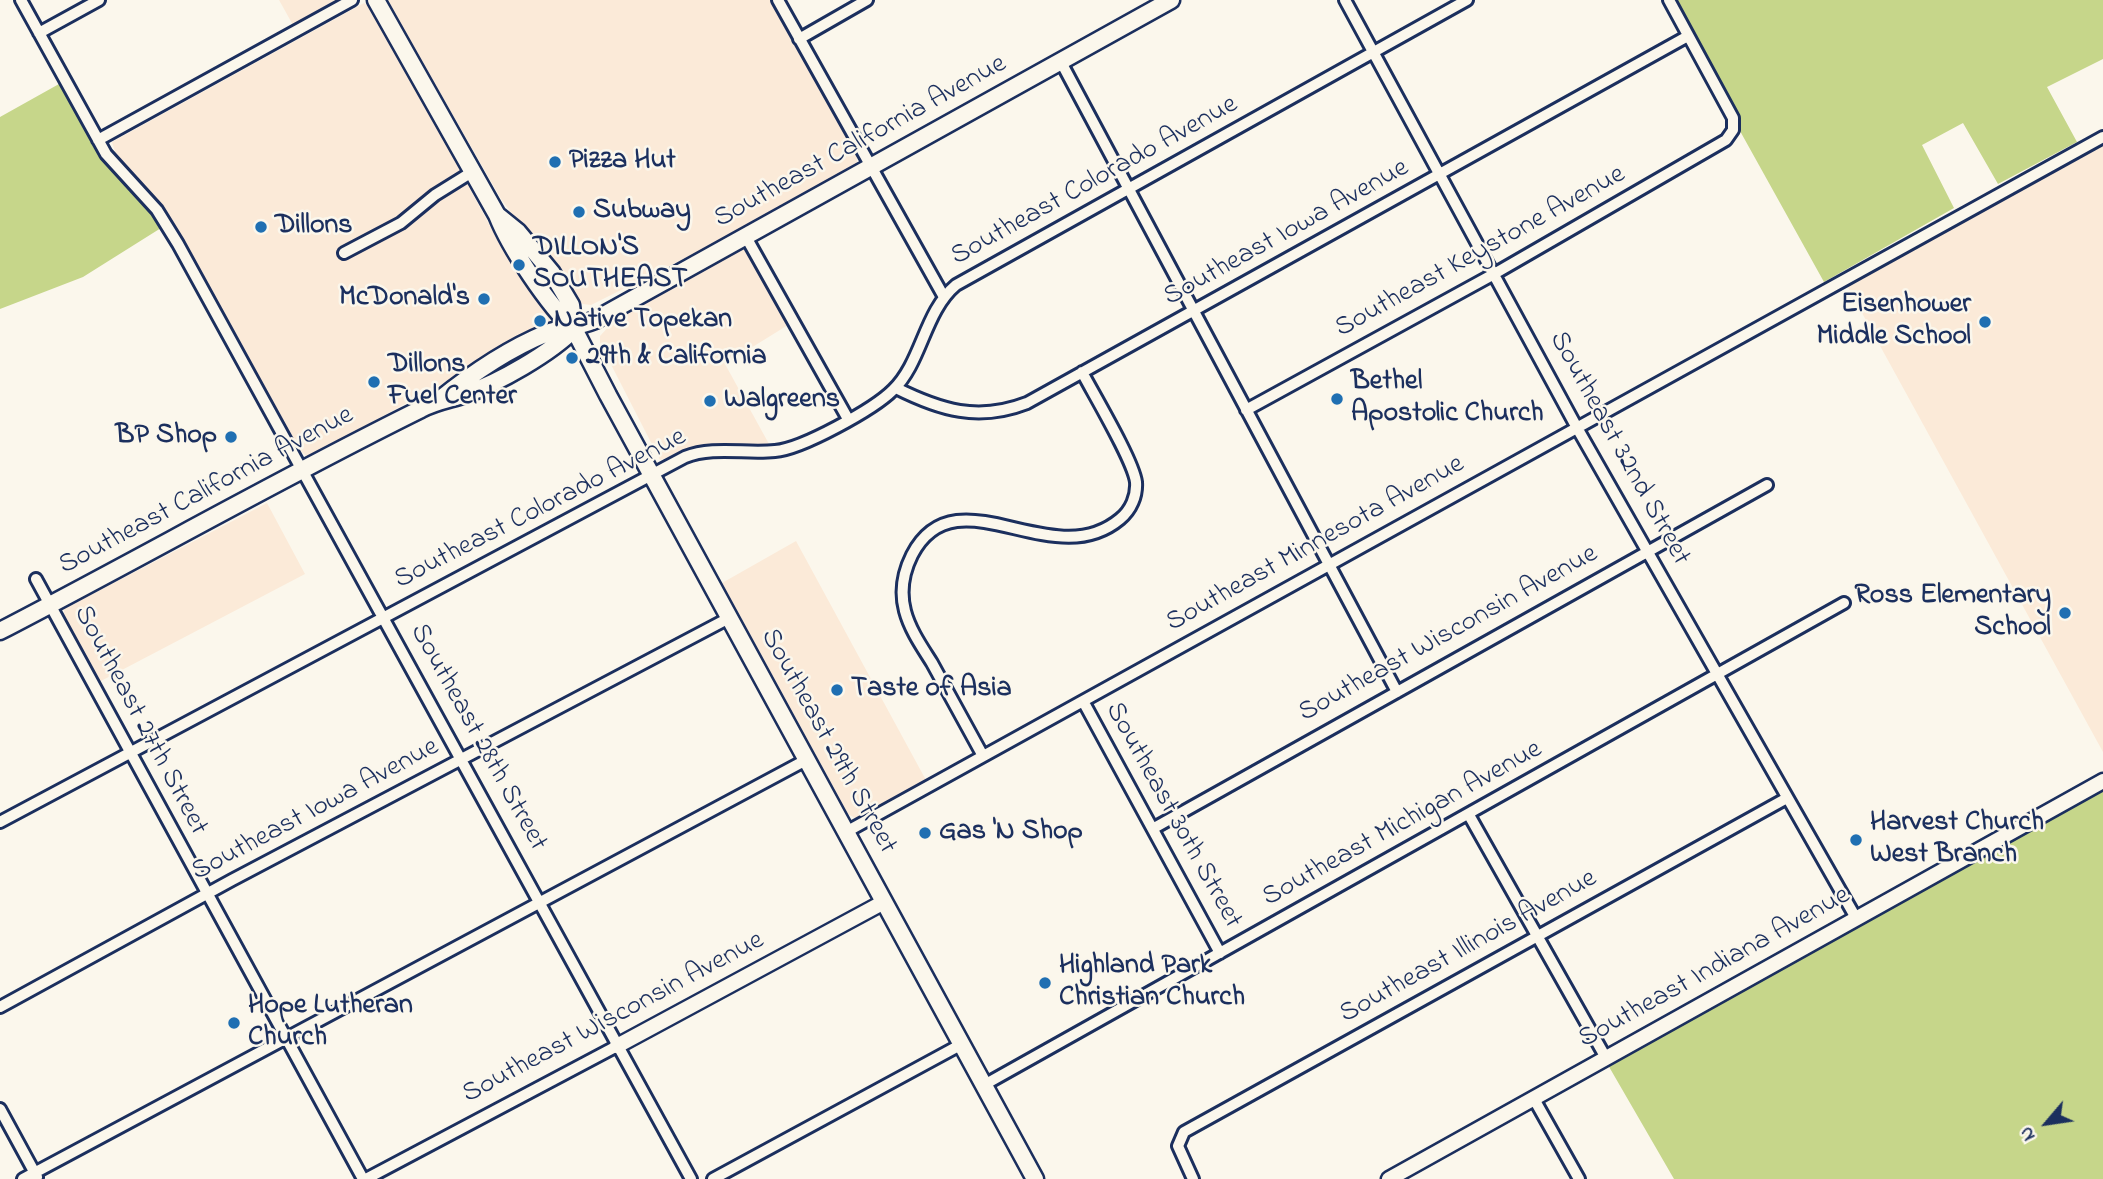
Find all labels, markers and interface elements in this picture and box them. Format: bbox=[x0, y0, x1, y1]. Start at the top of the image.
street label: Southeast California Avenue bbox=[709, 49, 1013, 237]
street label: Southeast Colorado Avenue bbox=[946, 89, 1244, 275]
place label: Pizza Hut bbox=[569, 145, 676, 179]
street label: Southeast Iowa Avenue bbox=[1159, 153, 1415, 315]
marker: Pizza Hut bbox=[547, 154, 563, 170]
street label: Southeast Keystone Avenue bbox=[1330, 159, 1632, 347]
place label: Subway bbox=[593, 195, 691, 229]
marker: Subway bbox=[571, 204, 587, 220]
place label: Dillons bbox=[275, 210, 353, 244]
marker: Dillons bbox=[253, 219, 269, 235]
place label: DILLON'S SOUTHEAST bbox=[533, 232, 688, 298]
marker: DILLON'S SOUTHEAST bbox=[511, 257, 527, 273]
place label: McDonald's bbox=[339, 282, 470, 316]
place label: Eisenhower Middle School bbox=[1817, 289, 1971, 355]
marker: McDonald's bbox=[476, 291, 492, 307]
place label: Native Topekan bbox=[554, 304, 732, 338]
marker: Native Topekan bbox=[532, 313, 548, 329]
marker: Eisenhower Middle School bbox=[1977, 314, 1993, 330]
street label: Southeast 32nd Street bbox=[1540, 326, 1696, 572]
place label: 29th & California bbox=[586, 341, 767, 375]
place label: Dillons Fuel Center bbox=[388, 349, 517, 415]
marker: 29th & California bbox=[564, 350, 580, 366]
place label: Bethel Apostolic Church bbox=[1351, 366, 1544, 432]
marker: Dillons Fuel Center bbox=[366, 374, 382, 390]
place label: Walgreens bbox=[724, 384, 840, 418]
marker: Bethel Apostolic Church bbox=[1329, 391, 1345, 407]
marker: Walgreens bbox=[702, 393, 718, 409]
street label: Southeast California Avenue bbox=[54, 400, 360, 584]
place label: BP Shop bbox=[116, 420, 217, 454]
street label: Southeast Colorado Avenue bbox=[390, 422, 692, 598]
marker: BP Shop bbox=[223, 429, 239, 445]
street label: Southeast Minnesota Avenue bbox=[1161, 449, 1471, 641]
street label: Southeast Wisconsin Avenue bbox=[1294, 539, 1604, 731]
place label: Ross Elementary School bbox=[1854, 580, 2051, 646]
street label: Southeast 27th Street bbox=[64, 600, 214, 842]
marker: Ross Elementary School bbox=[2057, 605, 2073, 621]
street label: Southeast 28th Street bbox=[401, 619, 553, 857]
street label: Southeast 29th Street bbox=[751, 624, 903, 860]
place label: Taste of Asia bbox=[851, 673, 1012, 707]
marker: Taste of Asia bbox=[829, 682, 845, 698]
street label: Southeast 30th Street bbox=[1096, 697, 1248, 935]
street label: Southeast Iowa Avenue bbox=[187, 732, 445, 890]
street label: Southeast Michigan Avenue bbox=[1257, 734, 1549, 916]
place label: Harvest Church West Branch bbox=[1870, 807, 2044, 873]
place label: Gas 'N Shop bbox=[939, 816, 1083, 850]
marker: Gas 'N Shop bbox=[917, 825, 933, 841]
marker: Harvest Church West Branch bbox=[1848, 832, 1864, 848]
street label: Southeast Illinois Avenue bbox=[1335, 863, 1603, 1033]
street label: Southeast Indiana Avenue bbox=[1573, 880, 1857, 1058]
street label: Southeast Wisconsin Avenue bbox=[458, 925, 770, 1113]
place label: Highland Park Christian Church bbox=[1059, 950, 1245, 1016]
marker: Highland Park Christian Church bbox=[1037, 975, 1053, 991]
place label: Hope Lutheran Church bbox=[248, 990, 413, 1056]
marker: Hope Lutheran Church bbox=[226, 1015, 242, 1031]
north arrow bbox=[2012, 1088, 2082, 1158]
text: N bbox=[2013, 1121, 2043, 1146]

